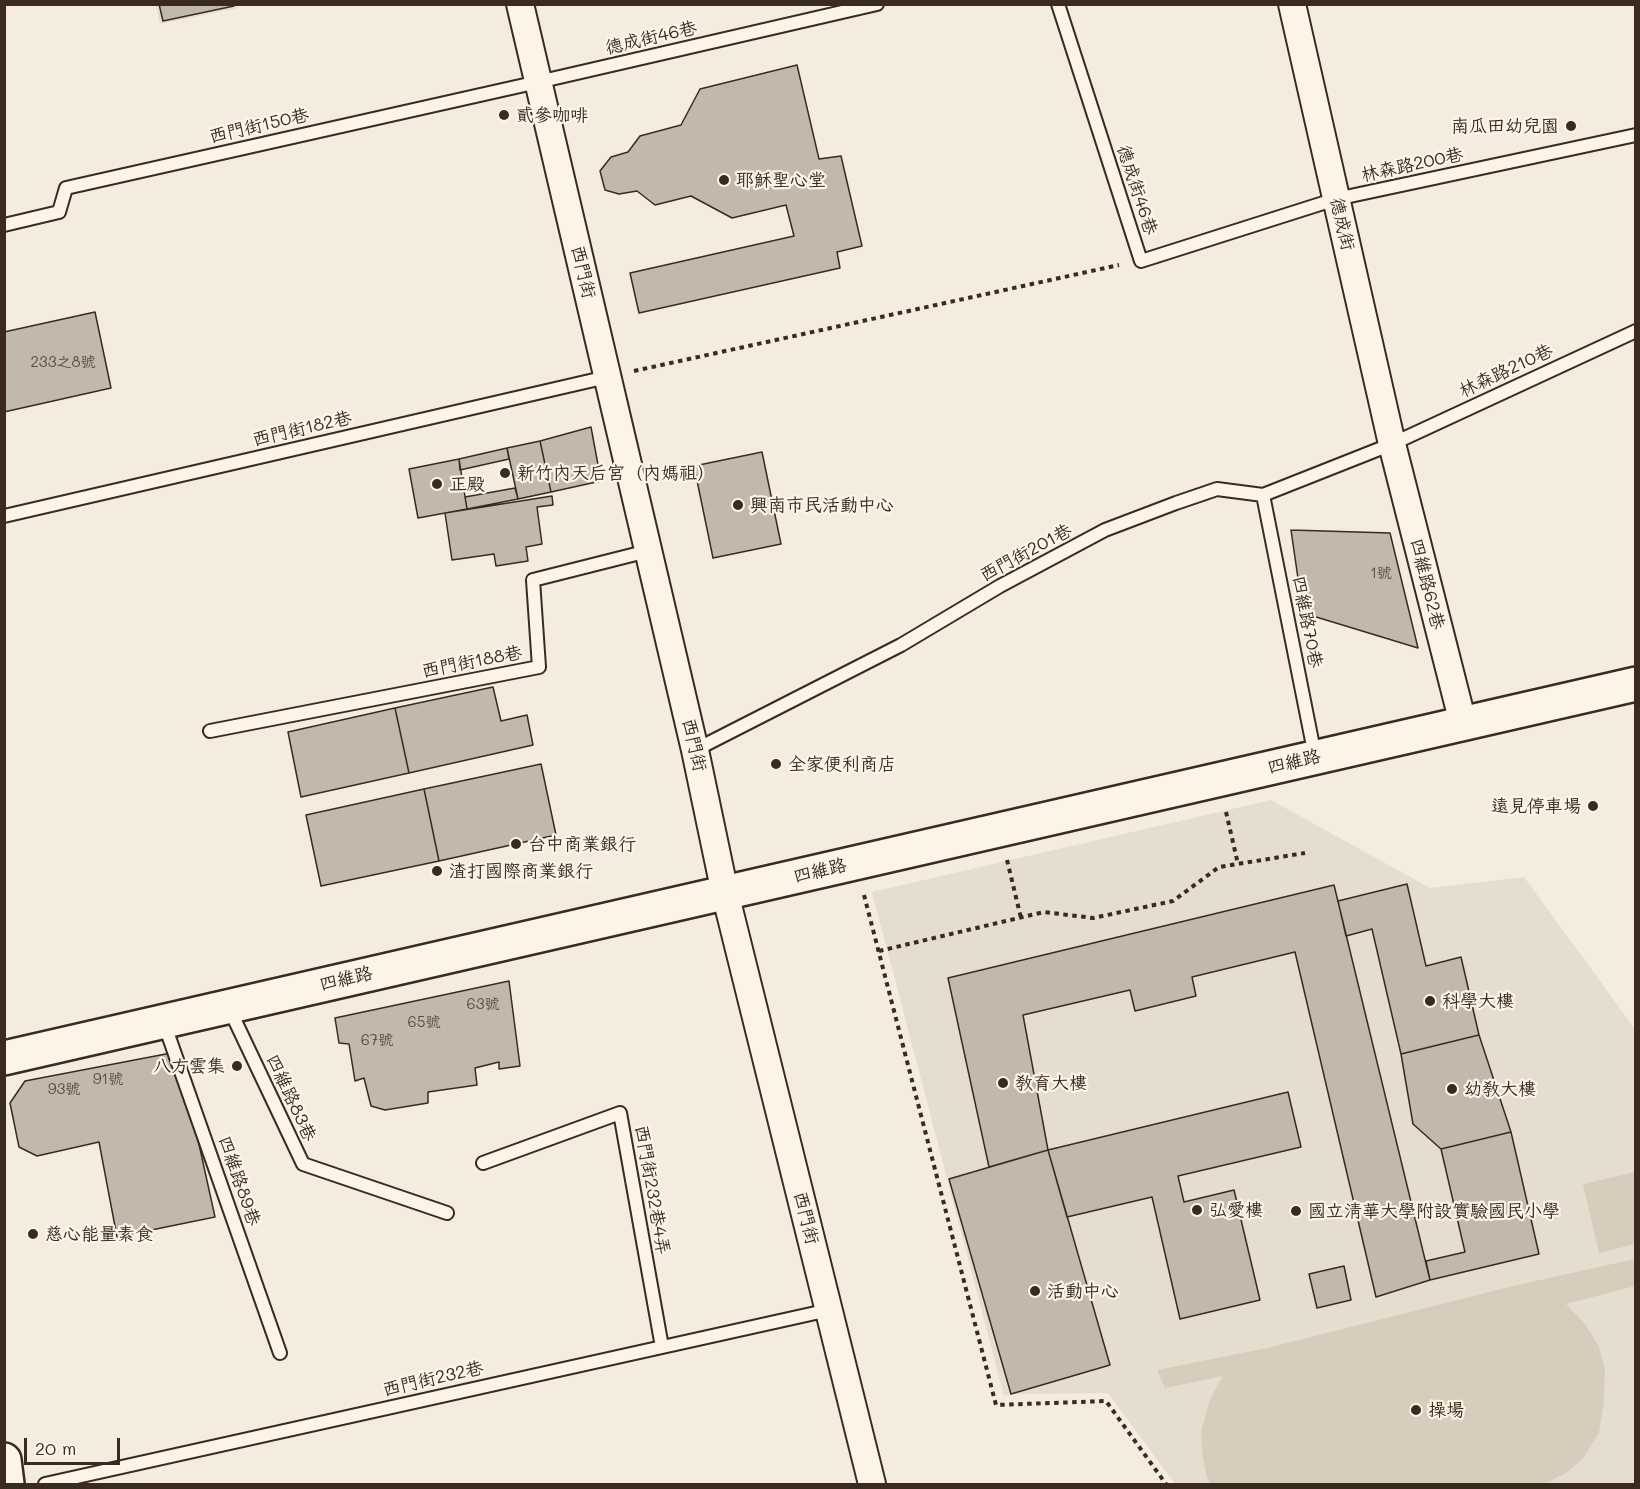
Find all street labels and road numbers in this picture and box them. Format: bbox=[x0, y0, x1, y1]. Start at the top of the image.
street label: 德成街46巷 bbox=[603, 17, 699, 59]
street label: 西門街150巷 bbox=[207, 104, 311, 148]
street label: 德成街46巷 bbox=[1112, 142, 1162, 238]
street label: 林森路200巷 bbox=[1359, 144, 1465, 186]
street label: 德成街 bbox=[1325, 195, 1359, 253]
street label: 西門街 bbox=[566, 243, 600, 301]
street label: 林森路210巷 bbox=[1456, 340, 1556, 402]
street label: 西門街182巷 bbox=[250, 407, 354, 451]
street label: 西門街201巷 bbox=[976, 520, 1076, 586]
street label: 四維路62巷 bbox=[1405, 536, 1449, 632]
street label: 四維路70巷 bbox=[1288, 574, 1326, 670]
street label: 西門街188巷 bbox=[420, 642, 524, 682]
street label: 西門街 bbox=[677, 716, 711, 774]
street label: 四維路 bbox=[1265, 745, 1323, 779]
street label: 四維路 bbox=[791, 854, 849, 888]
street label: 四維路 bbox=[317, 962, 375, 996]
street label: 四維路83巷 bbox=[261, 1051, 321, 1145]
street label: 西門街232巷4弄 bbox=[630, 1124, 674, 1256]
street label: 四維路89巷 bbox=[214, 1133, 264, 1229]
street label: 西門街 bbox=[789, 1189, 823, 1247]
street label: 西門街232巷 bbox=[381, 1357, 485, 1401]

